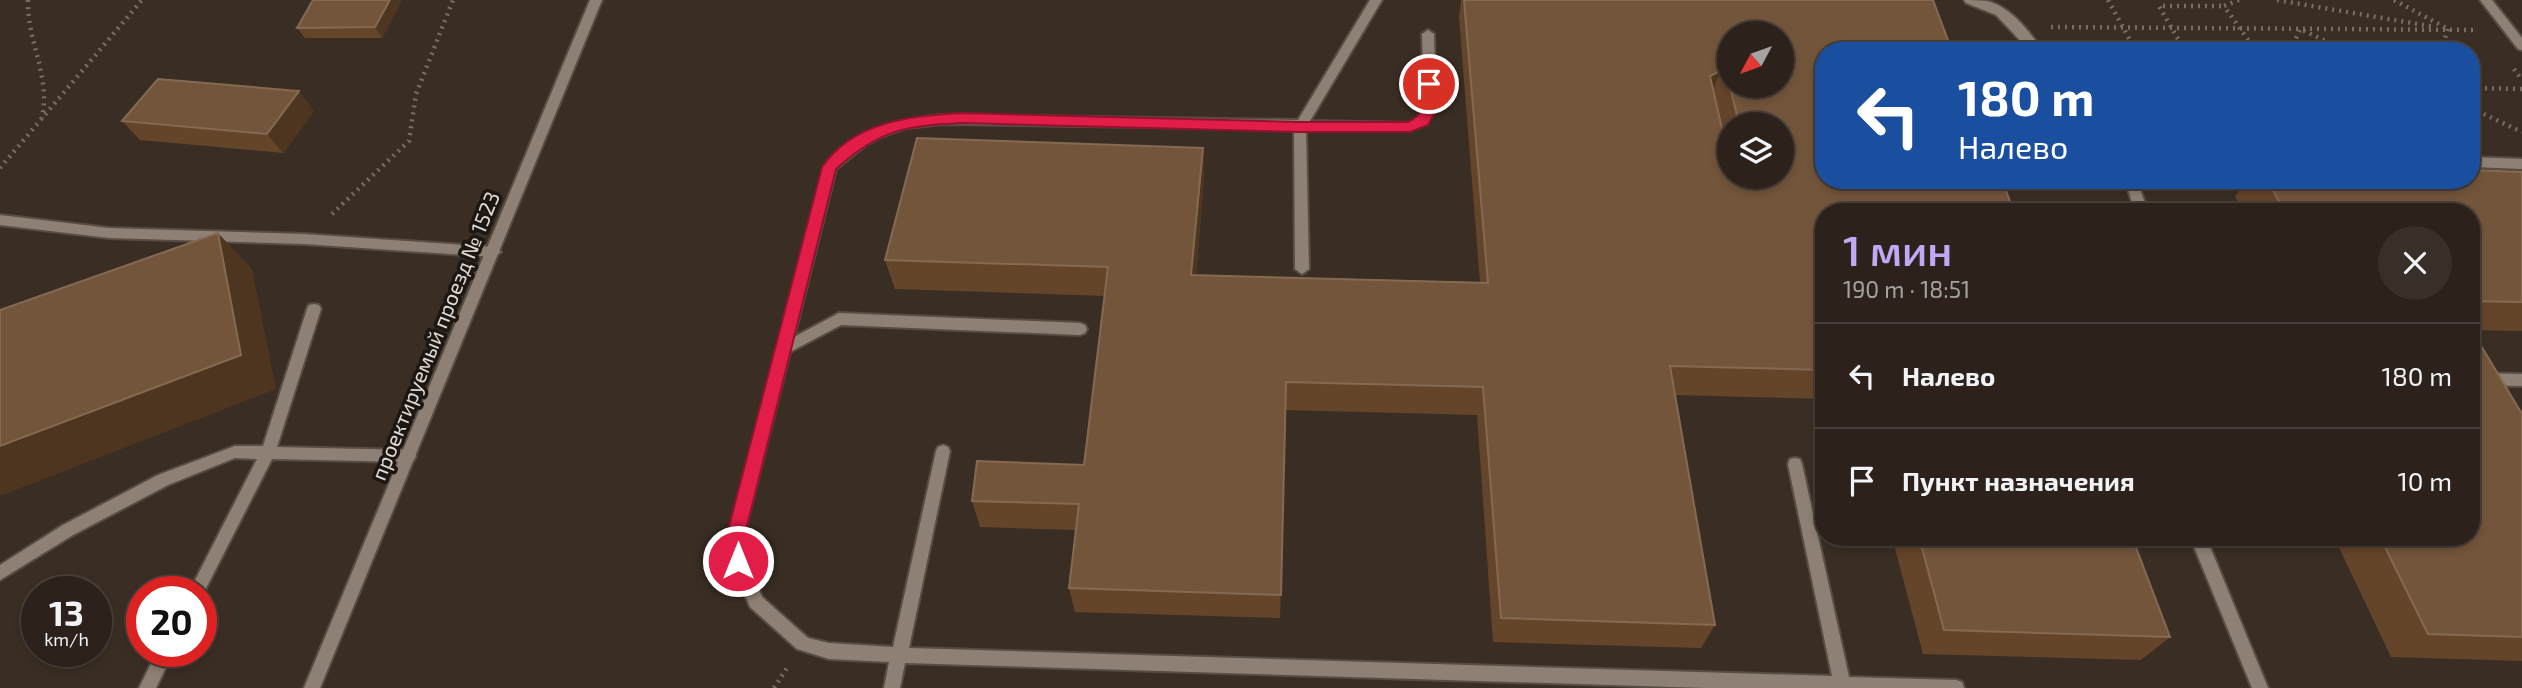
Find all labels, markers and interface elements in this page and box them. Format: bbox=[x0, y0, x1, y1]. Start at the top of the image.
north arrow bbox=[1717, 21, 1794, 98]
map controls bbox=[1717, 21, 1794, 189]
pin bbox=[1399, 54, 1459, 114]
icon: arrive bbox=[1410, 65, 1448, 103]
text: 180 m bbox=[1958, 67, 2094, 126]
icon: left bbox=[1843, 70, 1934, 161]
button: layers bbox=[1717, 112, 1794, 189]
text: Налево bbox=[1958, 127, 2068, 165]
street label: проектируемый проезд № 1523 bbox=[365, 187, 505, 484]
text: 1 мин bbox=[1843, 224, 1952, 274]
button: close bbox=[2378, 226, 2452, 300]
text: 190 m · 18:51 bbox=[1843, 275, 1970, 303]
icon: left bbox=[1843, 357, 1881, 395]
text: Налево bbox=[1902, 360, 1995, 391]
text: 180 m bbox=[2382, 360, 2452, 391]
icon: arrive bbox=[1843, 462, 1881, 500]
text: Пункт назначения bbox=[1902, 465, 2135, 496]
text: 10 m bbox=[2397, 465, 2452, 496]
position arrow bbox=[701, 524, 775, 598]
speed limit sign: 20 bbox=[126, 576, 217, 667]
text: 13 bbox=[49, 591, 84, 633]
text: km/h bbox=[44, 628, 89, 650]

